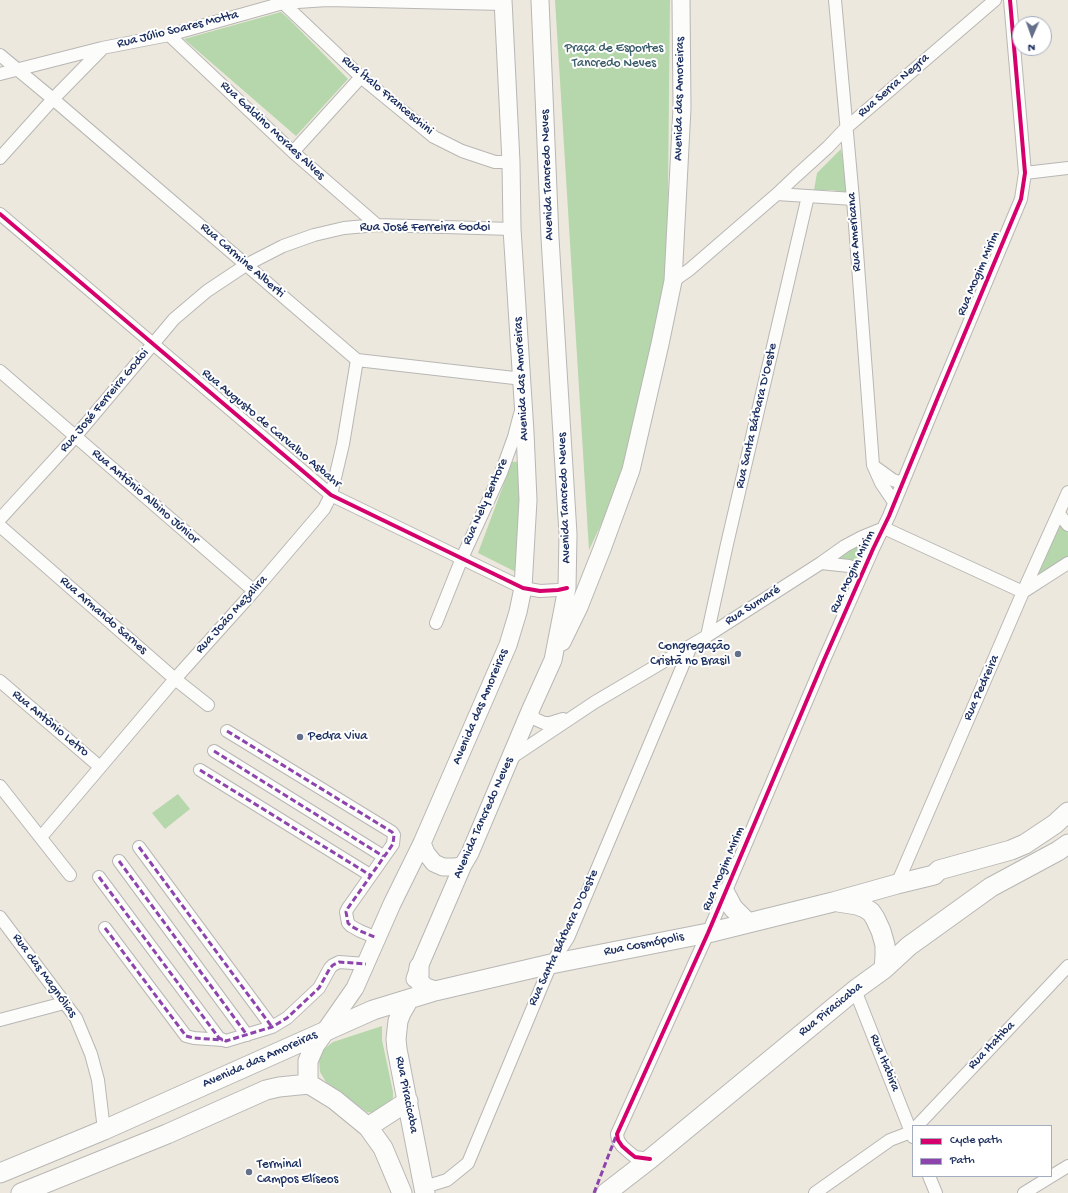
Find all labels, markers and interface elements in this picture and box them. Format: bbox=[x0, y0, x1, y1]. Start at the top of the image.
street label: Rua Júlio Soares Motta bbox=[116, 7, 240, 53]
north arrow bbox=[1012, 16, 1052, 56]
street label: Avenida das Amoreiras bbox=[671, 37, 689, 161]
park label: Praça de Esportes Tancredo Neves bbox=[565, 41, 663, 72]
text: N bbox=[1028, 41, 1035, 53]
street label: Rua Serra Negra bbox=[855, 51, 933, 121]
street label: Rua Ítalo Franceschini bbox=[338, 53, 436, 139]
street label: Rua Galdino Moraes Alves bbox=[216, 78, 328, 184]
street label: Avenida Tancredo Neves bbox=[538, 109, 558, 241]
street label: Rua Americana bbox=[844, 192, 866, 272]
street label: Rua Carmine Alberti bbox=[197, 220, 287, 302]
street label: Rua José Ferreira Godoi bbox=[360, 220, 490, 236]
street label: Rua Mogim Mirim bbox=[954, 230, 1004, 318]
street label: Avenida das Amoreiras bbox=[511, 317, 533, 441]
street label: Rua Santa Bárbara D'Oeste bbox=[733, 342, 781, 490]
street label: Rua José Ferreira Godoi bbox=[57, 346, 153, 456]
street label: Rua Augusto de Carvalho Asbahr bbox=[198, 366, 344, 492]
street label: Avenida Tancredo Neves bbox=[555, 432, 575, 564]
street label: Rua Antônio Albino Júnior bbox=[88, 446, 202, 548]
street label: Rua Nely Bentore bbox=[460, 456, 512, 548]
street label: Rua Mogim Mirim bbox=[827, 528, 879, 616]
street label: Rua João Mezalira bbox=[193, 573, 271, 657]
street label: Rua Armando Sarnes bbox=[56, 574, 150, 658]
street label: Rua Sumaré bbox=[722, 582, 784, 630]
place label: Congregação Cristã no Brasil bbox=[650, 639, 730, 670]
street label: Avenida das Amoreiras bbox=[450, 647, 512, 767]
marker: Congregação Cristã no Brasil bbox=[733, 649, 743, 659]
street label: Rua Pedreira bbox=[961, 653, 1003, 723]
street label: Rua Antônio Letro bbox=[8, 687, 92, 761]
place label: Pedra Viva bbox=[308, 729, 367, 745]
marker: Pedra Viva bbox=[295, 732, 305, 742]
street label: Avenida Tancredo Neves bbox=[450, 755, 518, 881]
street label: Rua Mogim Mirim bbox=[699, 825, 749, 913]
street label: Rua Santa Bárbara D'Oeste bbox=[525, 867, 603, 1009]
street label: Rua Cosmópolis bbox=[603, 930, 685, 960]
street label: Rua das Magnólias bbox=[8, 931, 80, 1021]
street label: Rua Piracicaba bbox=[796, 979, 866, 1041]
street label: Rua Itatiba bbox=[965, 1019, 1019, 1073]
street label: Avenida das Amoreiras bbox=[200, 1028, 320, 1092]
street label: Rua Itabira bbox=[865, 1032, 903, 1094]
street label: Rua Piracicaba bbox=[391, 1055, 421, 1135]
legend bbox=[912, 1125, 1052, 1177]
text: Cycle path bbox=[950, 1134, 1002, 1148]
text: Path bbox=[950, 1154, 975, 1168]
place label: Terminal Campos Elíseos bbox=[257, 1157, 338, 1188]
marker: Terminal Campos Elíseos bbox=[244, 1167, 254, 1177]

